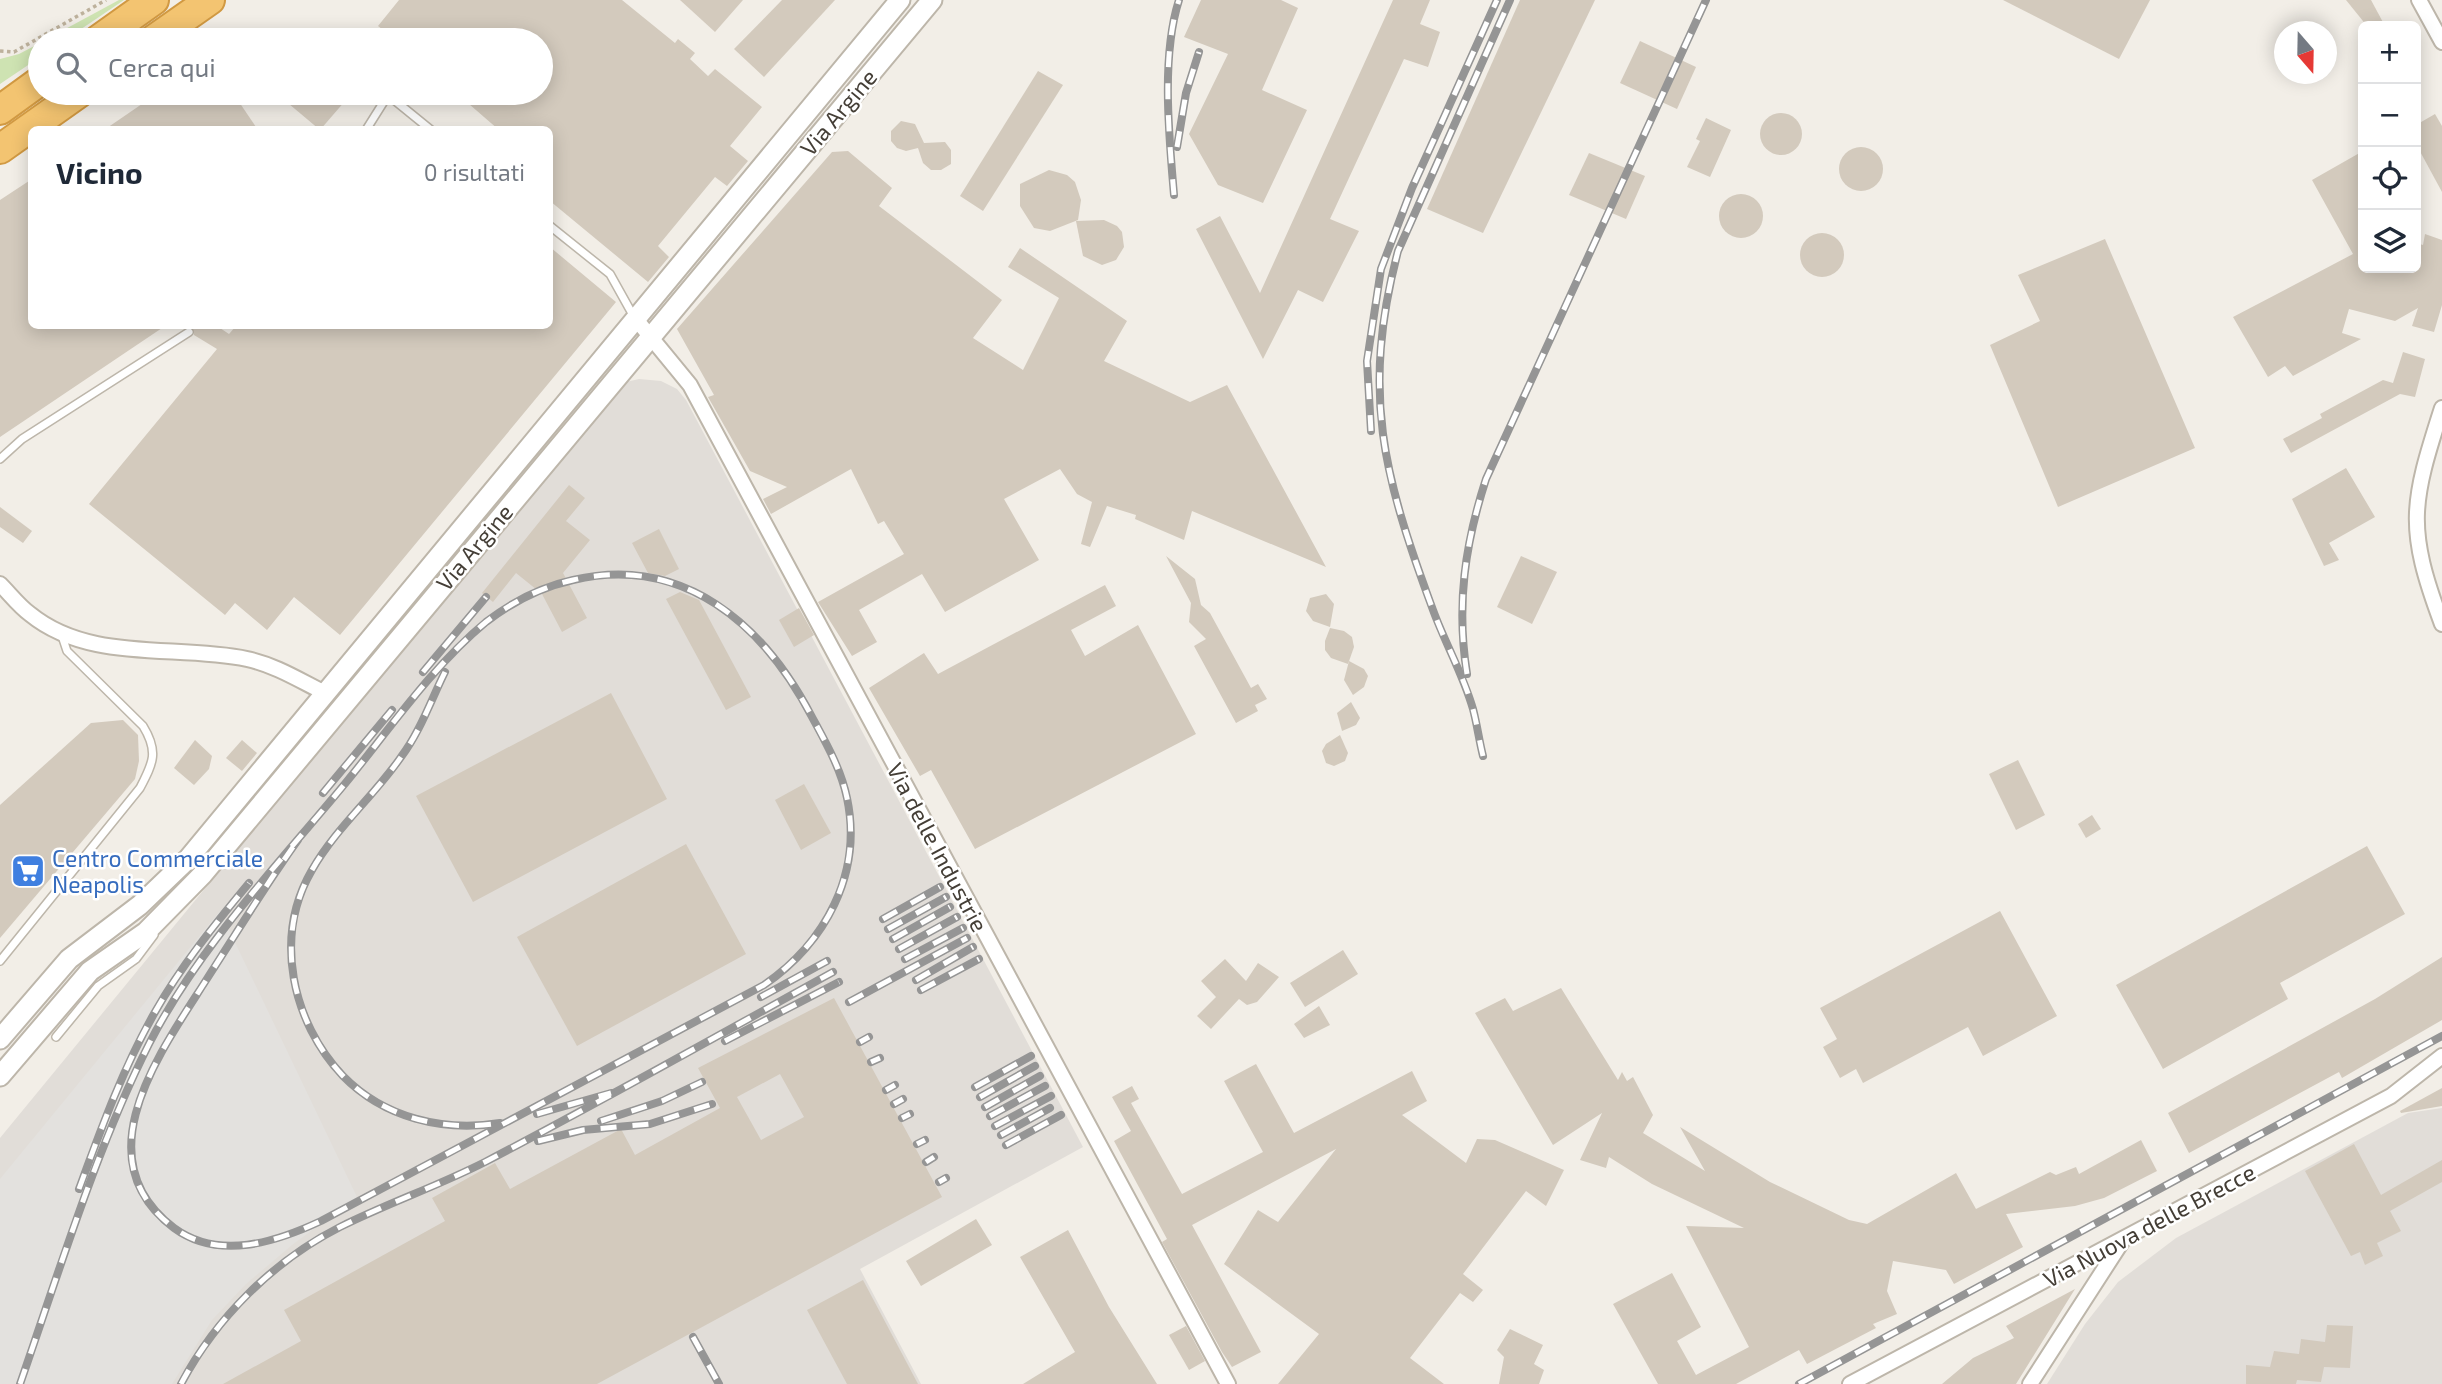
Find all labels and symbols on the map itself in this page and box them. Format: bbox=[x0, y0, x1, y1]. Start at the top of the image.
north arrow bbox=[2274, 21, 2337, 84]
street label: Via Argine bbox=[794, 63, 882, 161]
street label: Via Argine bbox=[430, 498, 518, 596]
street label: Via delle Industrie bbox=[882, 758, 994, 936]
place label: Centro Commerciale Neapolis bbox=[52, 844, 263, 898]
supermarket icon: Centro Commerciale Neapolis bbox=[9, 852, 47, 890]
street label: Via Nuova delle Brecce bbox=[2038, 1157, 2260, 1293]

